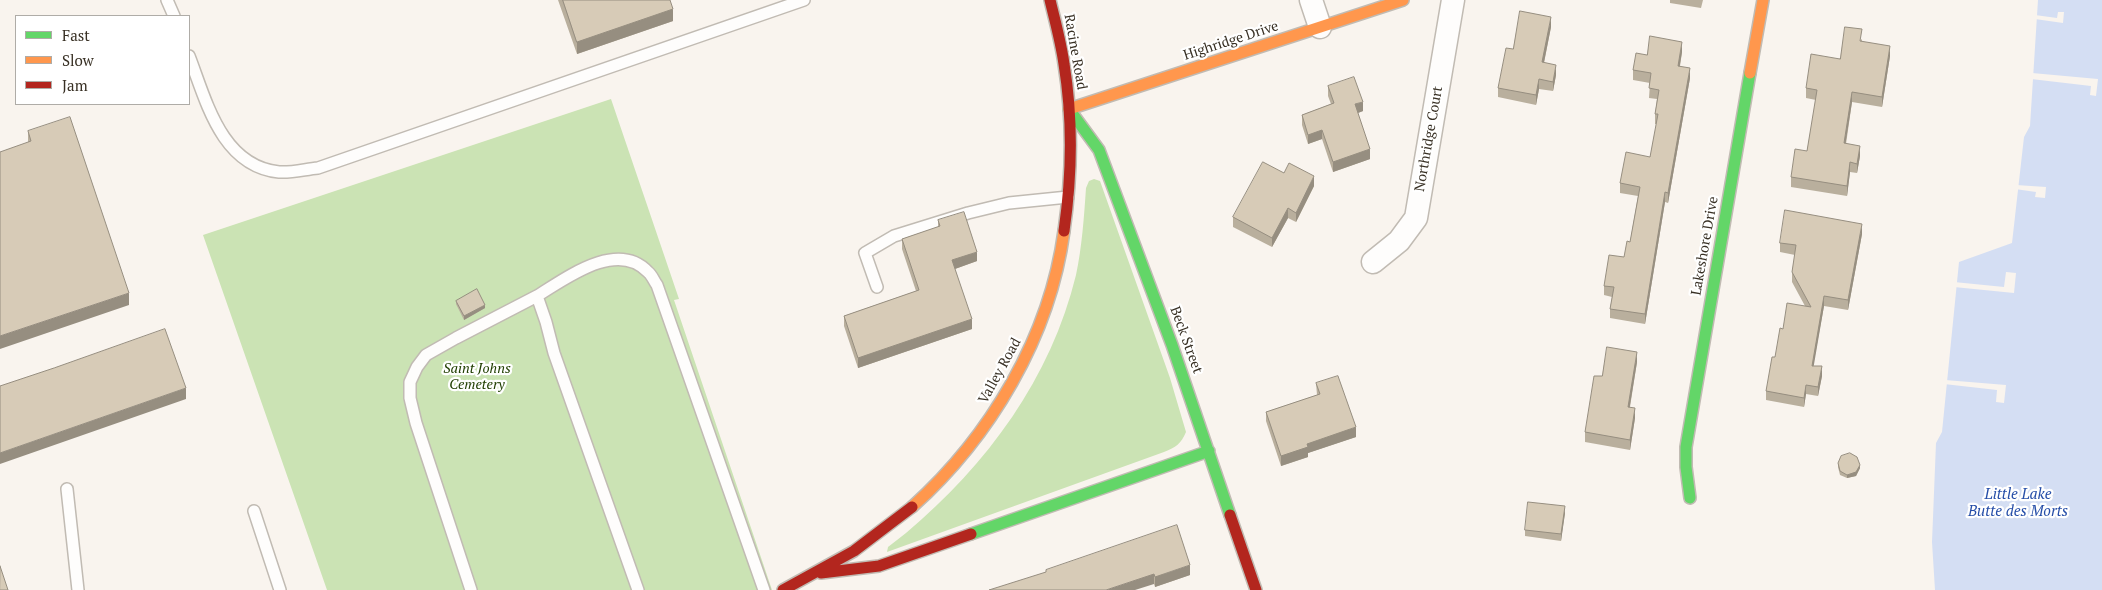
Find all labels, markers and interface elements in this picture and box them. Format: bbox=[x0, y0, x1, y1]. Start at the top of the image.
street label: Racine Road bbox=[1060, 13, 1090, 91]
legend bbox=[15, 15, 190, 105]
street label: Highridge Drive bbox=[1182, 18, 1280, 64]
text: Fast bbox=[62, 25, 90, 45]
text: Slow bbox=[62, 50, 94, 70]
text: Jam bbox=[62, 75, 88, 95]
street label: Northridge Court bbox=[1411, 85, 1447, 193]
street label: Lakeshore Drive bbox=[1688, 195, 1722, 297]
street label: Beck Street bbox=[1166, 304, 1206, 376]
street label: Valley Road bbox=[975, 335, 1025, 407]
park label: Saint Johns Cemetery bbox=[443, 361, 511, 394]
water label: Little Lake Butte des Morts bbox=[1968, 486, 2068, 521]

